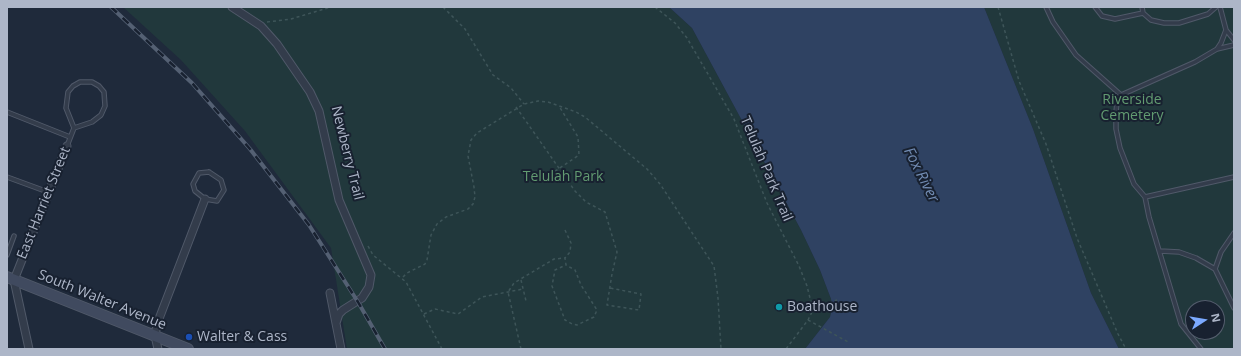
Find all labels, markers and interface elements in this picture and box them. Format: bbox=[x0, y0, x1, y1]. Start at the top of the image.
park label: Riverside Cemetery bbox=[1100, 92, 1164, 124]
street label: Newberry Trail bbox=[327, 104, 367, 202]
street label: Telulah Park Trail bbox=[736, 114, 796, 224]
street label: East Harriet Street bbox=[14, 144, 74, 262]
water label: Fox River bbox=[900, 144, 942, 206]
park label: Telulah Park bbox=[523, 169, 603, 185]
street label: South Walter Avenue bbox=[35, 267, 169, 333]
place label: Boathouse bbox=[787, 299, 857, 315]
north arrow bbox=[1185, 300, 1225, 340]
marker: Boathouse bbox=[774, 302, 784, 312]
text: N bbox=[1208, 312, 1225, 324]
place label: Walter & Cass bbox=[197, 329, 287, 345]
marker: Walter & Cass bbox=[184, 332, 194, 342]

